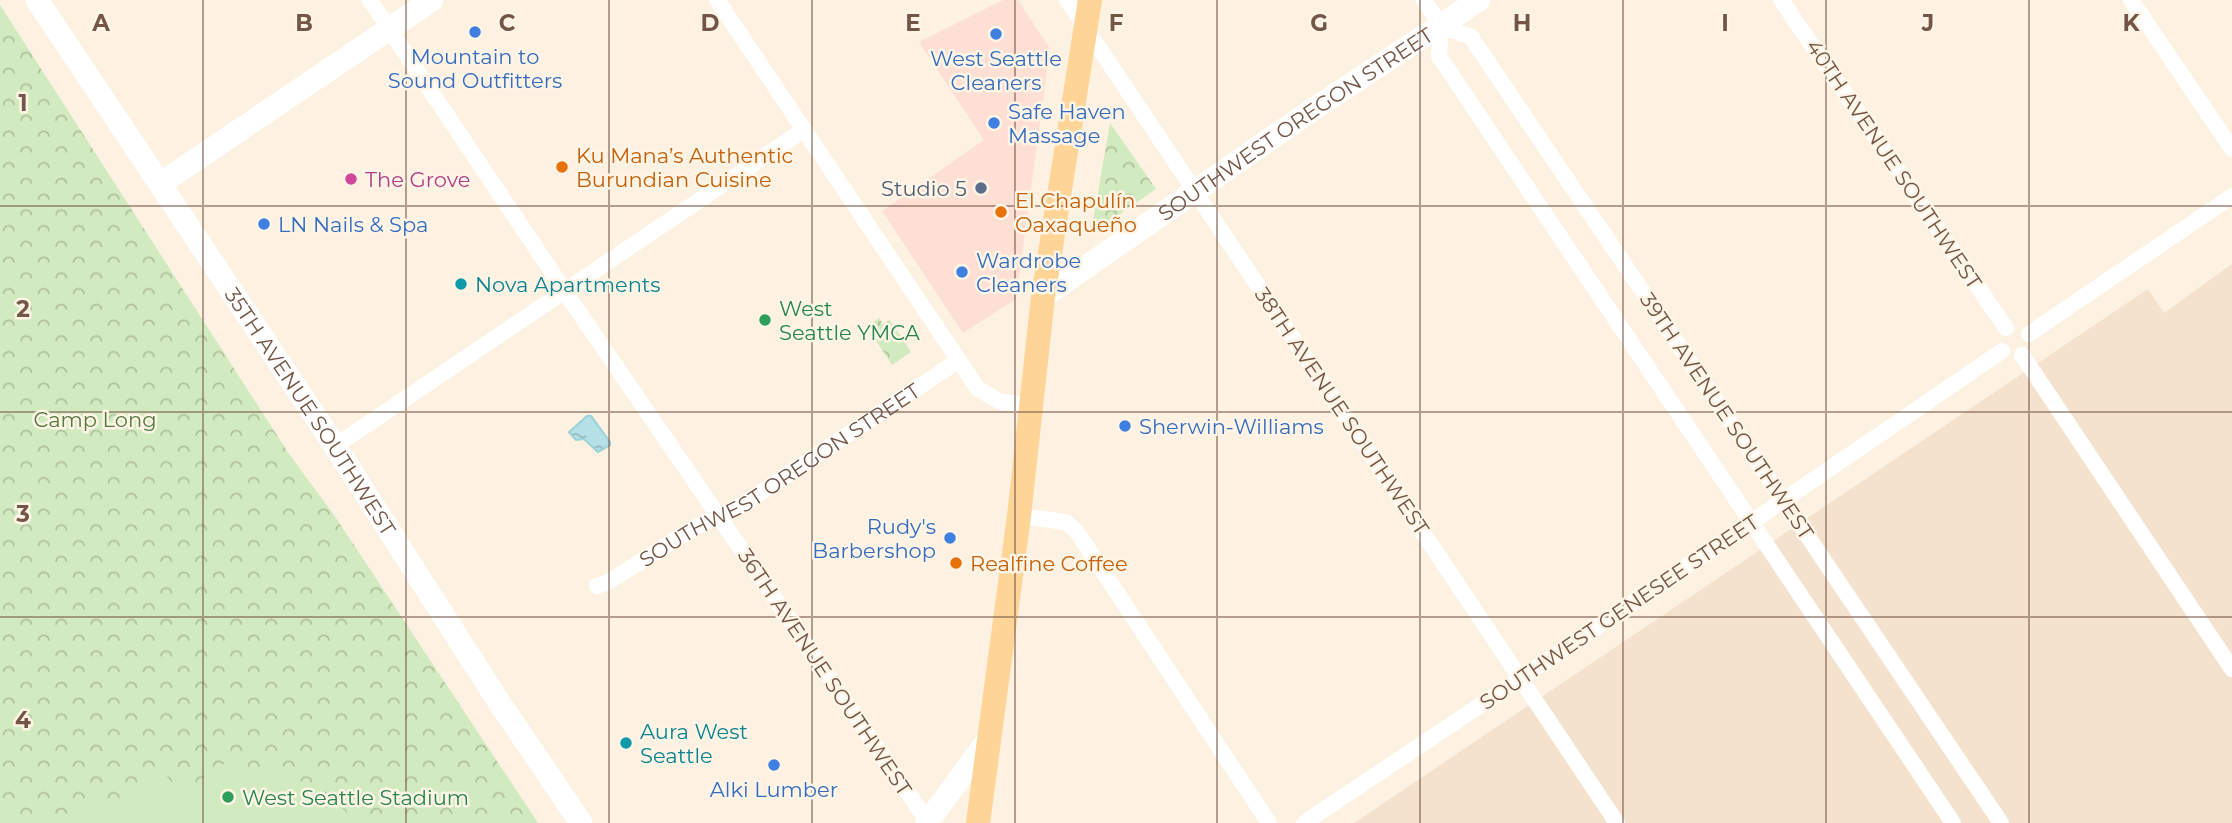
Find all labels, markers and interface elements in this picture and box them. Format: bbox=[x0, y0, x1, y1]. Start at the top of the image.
text: A bbox=[91, 9, 110, 37]
text: B bbox=[295, 9, 313, 37]
text: C bbox=[499, 9, 516, 37]
text: D bbox=[701, 9, 720, 37]
text: E bbox=[905, 9, 921, 37]
text: F bbox=[1109, 9, 1124, 37]
text: H bbox=[1513, 9, 1531, 37]
text: I bbox=[1721, 9, 1729, 37]
text: J bbox=[1921, 9, 1934, 37]
text: K bbox=[2122, 9, 2140, 37]
street label: SOUTHWEST OREGON STREET bbox=[1153, 22, 1437, 226]
marker: Mountain to Sound Outfitters bbox=[467, 24, 483, 40]
marker: West Seattle Cleaners bbox=[988, 26, 1004, 42]
street label: 40TH AVENUE SOUTHWEST bbox=[1801, 35, 1987, 293]
place label: Mountain to Sound Outfitters bbox=[388, 44, 562, 93]
place label: West Seattle Cleaners bbox=[930, 46, 1062, 95]
text: 1 bbox=[18, 89, 28, 117]
place label: Safe Haven Massage bbox=[1008, 99, 1126, 148]
marker: Safe Haven Massage bbox=[986, 115, 1002, 131]
place label: Ku Mana’s Authentic Burundian Cuisine bbox=[576, 143, 793, 192]
marker: Ku Mana’s Authentic Burundian Cuisine bbox=[554, 159, 570, 175]
place label: The Grove bbox=[365, 167, 470, 192]
marker: The Grove bbox=[343, 171, 359, 187]
place label: Studio 5 bbox=[881, 176, 967, 201]
marker: Studio 5 bbox=[973, 180, 989, 196]
place label: El Chapulín Oaxaqueño bbox=[1015, 188, 1137, 237]
marker: El Chapulín Oaxaqueño bbox=[993, 204, 1009, 220]
place label: LN Nails & Spa bbox=[278, 212, 428, 237]
marker: LN Nails & Spa bbox=[256, 216, 272, 232]
place label: Wardrobe Cleaners bbox=[976, 248, 1081, 297]
marker: Wardrobe Cleaners bbox=[954, 264, 970, 280]
place label: Nova Apartments bbox=[475, 272, 661, 297]
marker: Nova Apartments bbox=[453, 276, 469, 292]
street label: 35TH AVENUE SOUTHWEST bbox=[220, 283, 401, 540]
street label: 38TH AVENUE SOUTHWEST bbox=[1250, 283, 1434, 539]
street label: 39TH AVENUE SOUTHWEST bbox=[1635, 288, 1819, 544]
text: 2 bbox=[16, 295, 30, 323]
place label: West Seattle YMCA bbox=[779, 296, 921, 345]
marker: West Seattle YMCA bbox=[757, 312, 773, 328]
street label: SOUTHWEST OREGON STREET bbox=[634, 378, 924, 572]
park label: Camp Long bbox=[33, 407, 157, 432]
place label: Sherwin-Williams bbox=[1139, 414, 1324, 439]
marker: Sherwin-Williams bbox=[1117, 418, 1133, 434]
text: 3 bbox=[15, 500, 30, 528]
street label: SOUTHWEST GENESEE STREET bbox=[1475, 509, 1763, 715]
place label: Rudy's Barbershop bbox=[812, 514, 936, 563]
marker: Rudy's Barbershop bbox=[942, 530, 958, 546]
street label: 36TH AVENUE SOUTHWEST bbox=[733, 544, 917, 800]
place label: Realfine Coffee bbox=[970, 551, 1128, 576]
marker: Realfine Coffee bbox=[948, 555, 964, 571]
text: 4 bbox=[15, 706, 31, 734]
place label: Aura West Seattle bbox=[640, 719, 748, 768]
marker: Aura West Seattle bbox=[618, 735, 634, 751]
marker: Alki Lumber bbox=[766, 757, 782, 773]
place label: Alki Lumber bbox=[710, 777, 838, 802]
place label: West Seattle Stadium bbox=[242, 785, 469, 810]
marker: West Seattle Stadium bbox=[220, 789, 236, 805]

